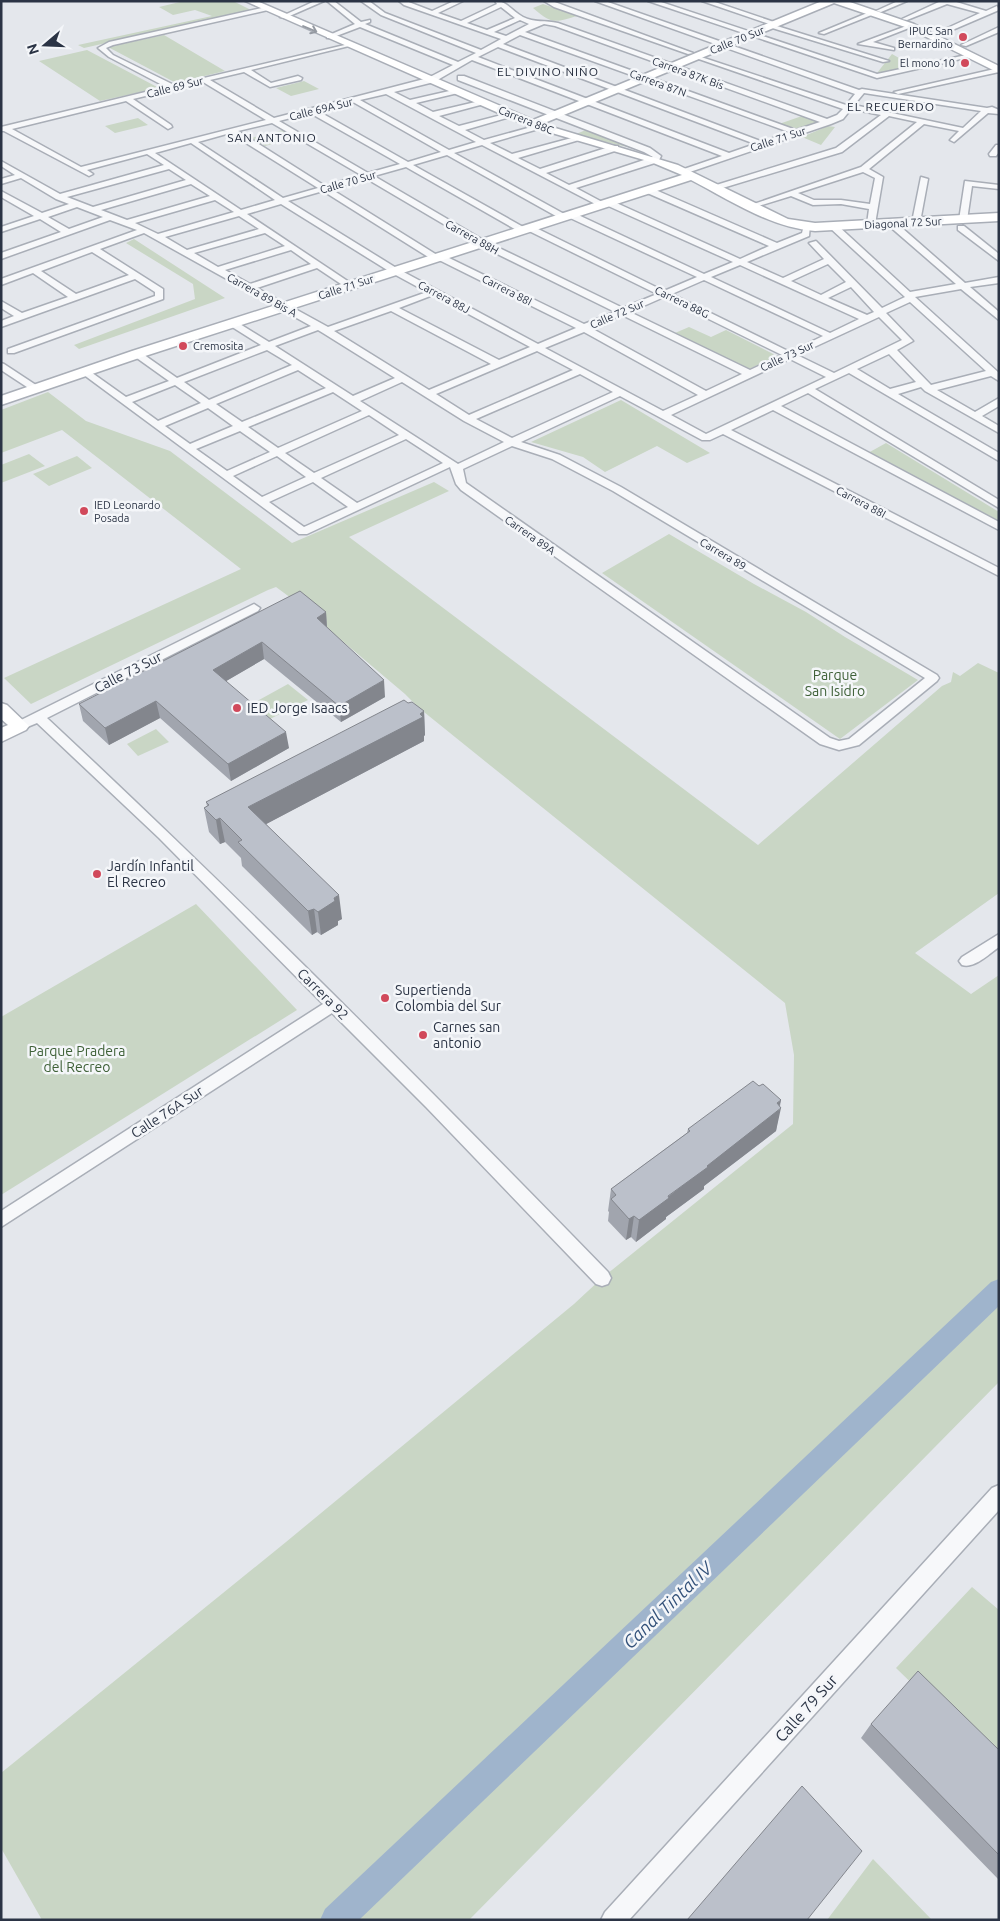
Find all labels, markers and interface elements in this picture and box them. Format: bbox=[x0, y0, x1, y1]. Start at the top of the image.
north arrow bbox=[20, 20, 70, 70]
street label: Calle 70 Sur bbox=[708, 23, 767, 56]
one-way arrow bbox=[302, 25, 317, 34]
place label: IPUC San Bernardino bbox=[898, 25, 953, 50]
marker: IPUC San Bernardino bbox=[957, 31, 969, 43]
text: N bbox=[23, 42, 42, 57]
street label: Carrera 87K Bis bbox=[651, 55, 726, 92]
place label: El mono 10 bbox=[900, 57, 955, 69]
marker: El mono 10 bbox=[959, 57, 971, 69]
district label: EL DIVINO NIÑO bbox=[497, 65, 599, 78]
street label: Carrera 87N bbox=[628, 67, 688, 99]
street label: Calle 69 Sur bbox=[145, 74, 205, 100]
street label: Calle 69A Sur bbox=[288, 95, 355, 123]
district label: EL RECUERDO bbox=[847, 100, 935, 113]
street label: Carrera 88C bbox=[497, 104, 556, 137]
street label: Calle 71 Sur bbox=[749, 124, 808, 154]
district label: SAN ANTONIO bbox=[227, 131, 317, 144]
street label: Calle 70 Sur bbox=[319, 168, 378, 196]
street label: Diagonal 72 Sur bbox=[864, 215, 943, 231]
street label: Carrera 88H bbox=[443, 217, 501, 257]
street label: Carrera 89 Bis A bbox=[225, 271, 300, 320]
street label: Calle 71 Sur bbox=[317, 272, 376, 302]
street label: Carrera 88I bbox=[480, 272, 534, 308]
street label: Carrera 88J bbox=[416, 278, 472, 316]
street label: Carrera 88G bbox=[653, 284, 711, 320]
street label: Calle 72 Sur bbox=[588, 297, 647, 331]
street label: Calle 73 Sur bbox=[758, 338, 817, 374]
marker: Cremosita bbox=[177, 340, 189, 352]
place label: Cremosita bbox=[193, 340, 243, 352]
street label: Carrera 88I bbox=[834, 484, 888, 520]
place label: IED Leonardo Posada bbox=[94, 499, 160, 524]
marker: IED Leonardo Posada bbox=[78, 505, 90, 517]
street label: Carrera 89A bbox=[503, 513, 558, 557]
street label: Carrera 89 bbox=[698, 536, 748, 572]
street label: Calle 73 Sur bbox=[92, 648, 165, 696]
park label: Parque San Isidro bbox=[805, 667, 865, 699]
place label: IED Jorge Isaacs bbox=[247, 700, 348, 716]
marker: IED Jorge Isaacs bbox=[231, 702, 243, 714]
place label: Jardín Infantil El Recreo bbox=[107, 858, 194, 890]
marker: Jardín Infantil El Recreo bbox=[91, 868, 103, 880]
street label: Carrera 92 bbox=[294, 965, 352, 1023]
place label: Supertienda Colombia del Sur bbox=[395, 982, 502, 1014]
marker: Supertienda Colombia del Sur bbox=[379, 992, 391, 1004]
place label: Carnes san antonio bbox=[433, 1019, 500, 1051]
marker: Carnes san antonio bbox=[417, 1029, 429, 1041]
park label: Parque Pradera del Recreo bbox=[28, 1043, 126, 1075]
street label: Calle 76A Sur bbox=[128, 1082, 207, 1141]
water label: Canal Tintal IV bbox=[619, 1556, 717, 1652]
street label: Calle 79 Sur bbox=[771, 1671, 841, 1745]

